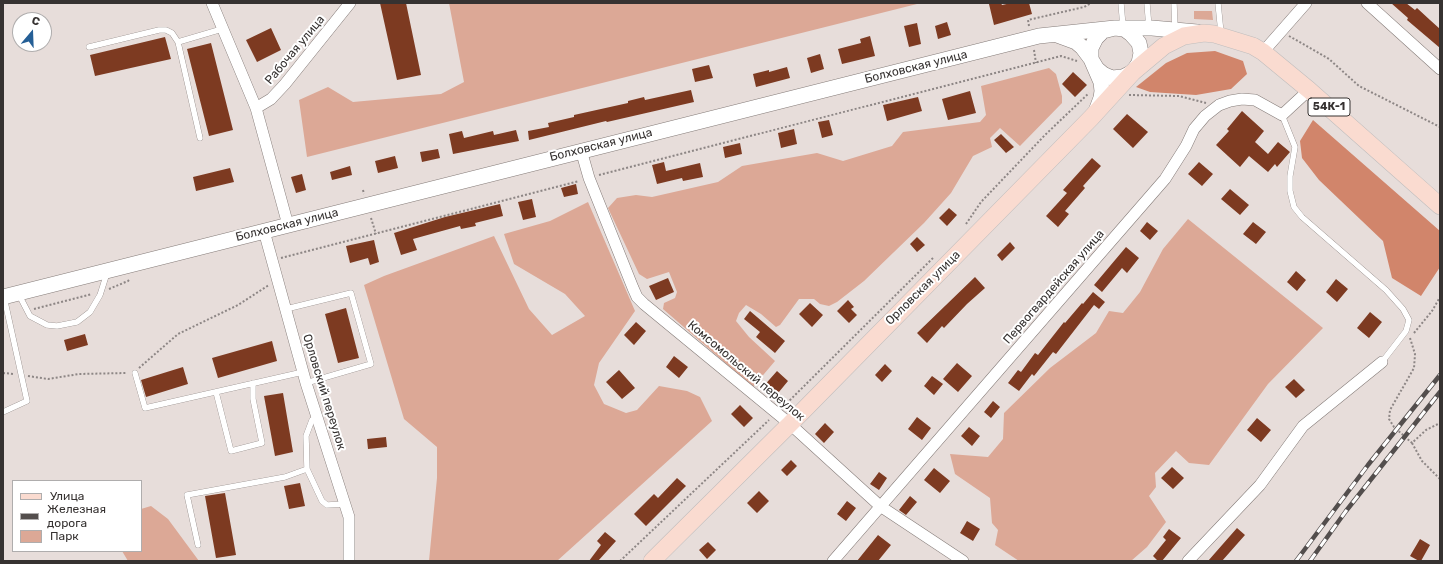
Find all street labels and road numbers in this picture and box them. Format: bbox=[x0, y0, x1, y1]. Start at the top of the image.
street label: Рабочая улица bbox=[262, 13, 328, 87]
street label: Болховская улица bbox=[863, 47, 969, 87]
road number: 54К-1 bbox=[1308, 98, 1350, 116]
street label: Болховская улица bbox=[548, 125, 654, 165]
street label: Болховская улица bbox=[234, 205, 340, 245]
street label: Первогвардейская улица bbox=[1000, 227, 1108, 347]
street label: Орловская улица bbox=[883, 248, 963, 328]
street label: Комсомольский переулок bbox=[685, 318, 807, 424]
street label: Орловский переулок bbox=[300, 332, 348, 452]

